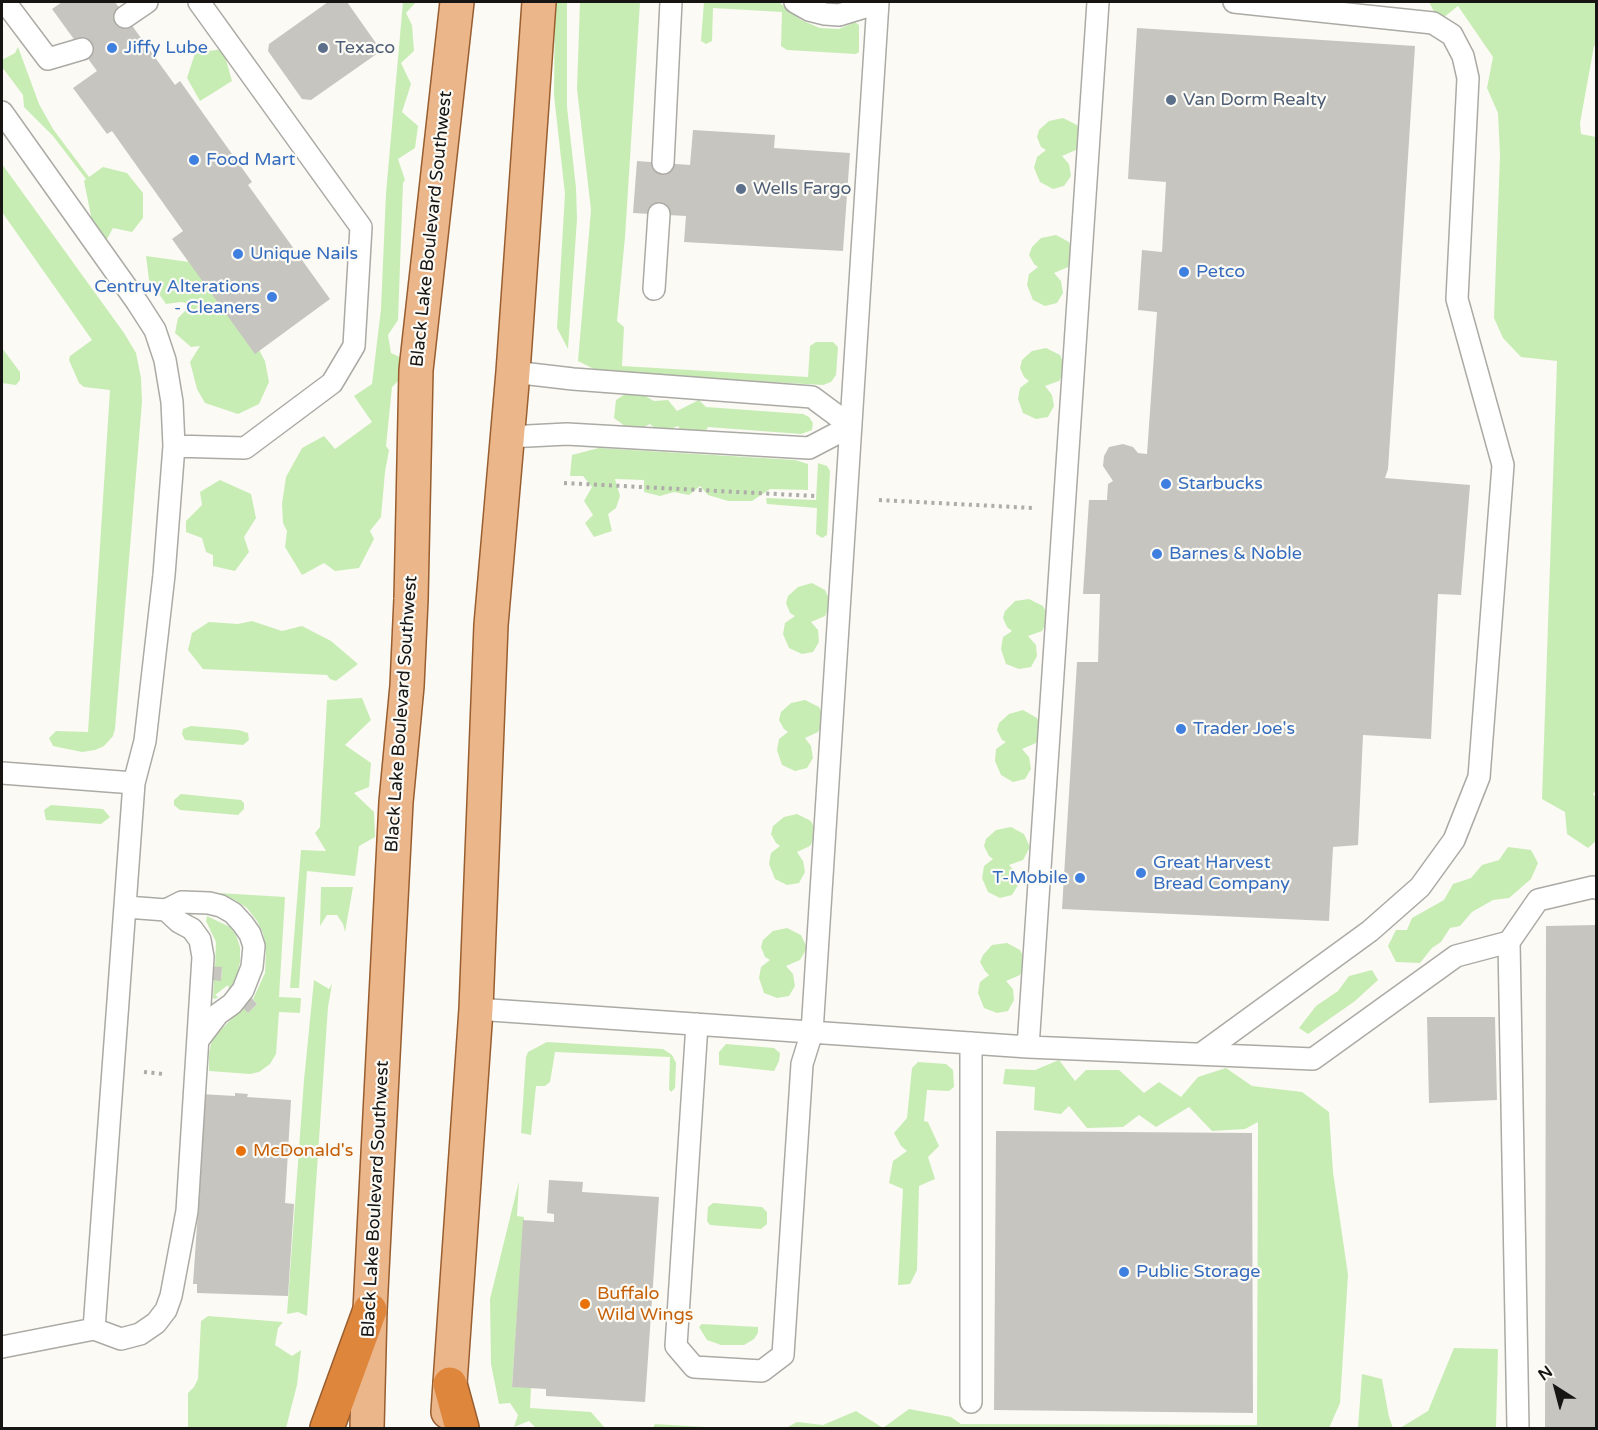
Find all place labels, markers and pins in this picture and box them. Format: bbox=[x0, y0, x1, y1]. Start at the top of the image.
place label: Jiffy Lube bbox=[124, 37, 208, 59]
place label: Texaco bbox=[335, 37, 395, 59]
marker: Jiffy Lube bbox=[105, 41, 119, 55]
marker: Texaco bbox=[316, 41, 330, 55]
place label: Van Dorm Realty bbox=[1183, 89, 1327, 111]
marker: Van Dorm Realty bbox=[1164, 93, 1178, 107]
place label: Food Mart bbox=[206, 149, 295, 171]
marker: Food Mart bbox=[187, 153, 201, 167]
place label: Wells Fargo bbox=[753, 178, 851, 200]
marker: Wells Fargo bbox=[734, 182, 748, 196]
place label: Unique Nails bbox=[250, 243, 358, 265]
marker: Unique Nails bbox=[231, 247, 245, 261]
place label: Petco bbox=[1196, 261, 1245, 283]
marker: Petco bbox=[1177, 265, 1191, 279]
place label: Centruy Alterations - Cleaners bbox=[94, 276, 260, 318]
marker: Centruy Alterations - Cleaners bbox=[265, 290, 279, 304]
place label: Starbucks bbox=[1178, 473, 1263, 495]
marker: Starbucks bbox=[1159, 477, 1173, 491]
place label: Barnes & Noble bbox=[1169, 543, 1302, 565]
marker: Barnes & Noble bbox=[1150, 547, 1164, 561]
place label: Trader Joe's bbox=[1193, 718, 1295, 740]
marker: Trader Joe's bbox=[1174, 722, 1188, 736]
place label: Great Harvest Bread Company bbox=[1153, 852, 1290, 894]
marker: Great Harvest Bread Company bbox=[1134, 866, 1148, 880]
place label: T-Mobile bbox=[992, 867, 1068, 889]
marker: T-Mobile bbox=[1073, 871, 1087, 885]
place label: McDonald's bbox=[253, 1140, 353, 1162]
marker: McDonald's bbox=[234, 1144, 248, 1158]
place label: Public Storage bbox=[1136, 1261, 1260, 1283]
marker: Public Storage bbox=[1117, 1265, 1131, 1279]
place label: Buffalo Wild Wings bbox=[597, 1283, 693, 1326]
marker: Buffalo Wild Wings bbox=[578, 1297, 592, 1311]

